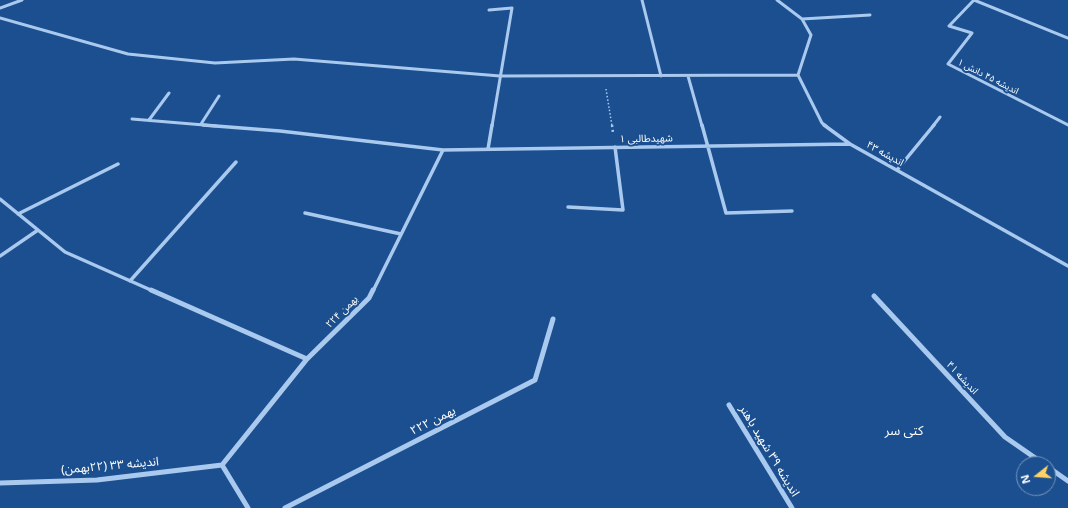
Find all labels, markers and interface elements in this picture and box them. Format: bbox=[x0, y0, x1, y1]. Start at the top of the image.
street label: اندیشه ۴۵ دانش ۱ bbox=[956, 57, 1020, 97]
street label: شهیدطالبی ۱ bbox=[619, 133, 673, 145]
street label: اندیشه ۴۳ bbox=[864, 139, 906, 169]
street label: ۲۲بهمن ۴ bbox=[323, 293, 361, 331]
street label: اندیشه ۴۱ bbox=[944, 359, 980, 397]
street label: اندیشه ۳۹ شهید باهنر bbox=[736, 403, 802, 499]
street label: ۲۲بهمن ۲ bbox=[408, 404, 458, 438]
district label: کتی سر bbox=[885, 423, 923, 439]
street label: اندیشه ۳۳ (۲۲بهمن) bbox=[61, 455, 159, 477]
north arrow bbox=[1016, 456, 1056, 496]
text: N bbox=[1017, 473, 1033, 486]

